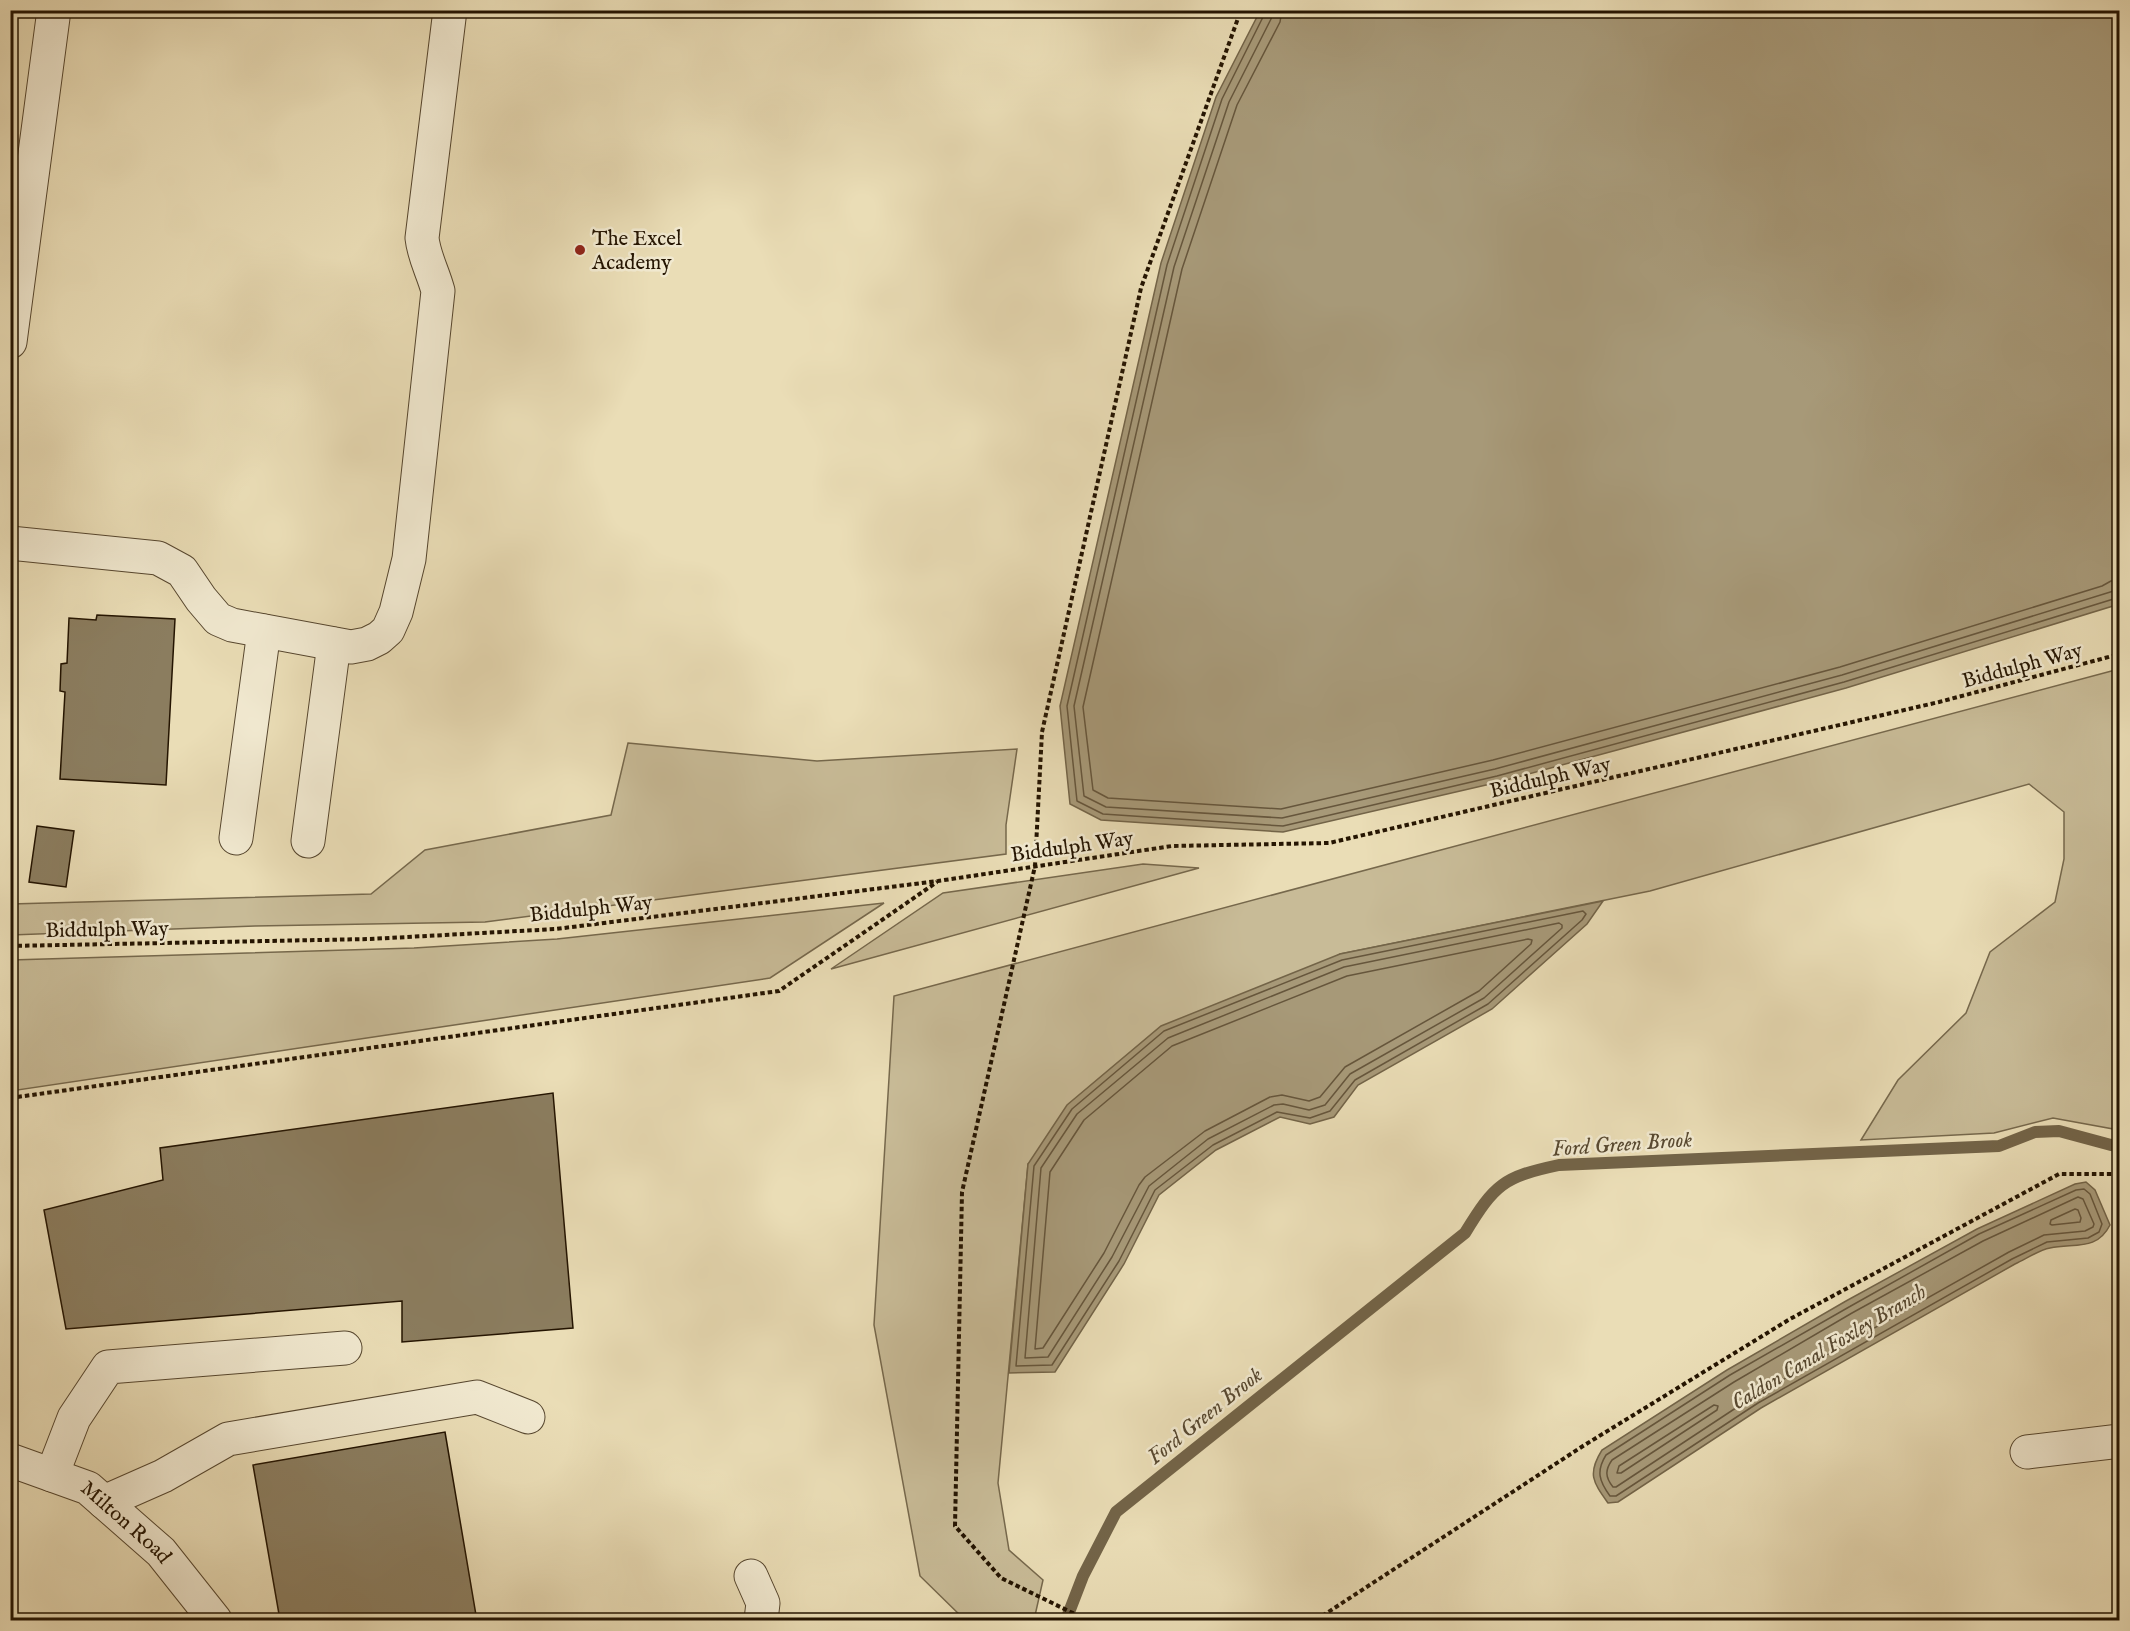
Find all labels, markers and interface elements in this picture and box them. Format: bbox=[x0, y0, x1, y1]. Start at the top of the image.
place label: The Excel Academy bbox=[591, 226, 682, 277]
marker: The Excel Academy bbox=[573, 243, 587, 257]
street label: Biddulph Way bbox=[1959, 637, 2086, 695]
street label: Biddulph Way bbox=[1487, 751, 1614, 805]
street label: Biddulph Way bbox=[1009, 825, 1136, 869]
street label: Biddulph Way bbox=[528, 890, 655, 929]
street label: Biddulph Way bbox=[45, 916, 170, 945]
water label: Ford Green Brook bbox=[1551, 1126, 1693, 1164]
water label: Caldon Canal Foxley Branch bbox=[1726, 1278, 1932, 1417]
water label: Ford Green Brook bbox=[1142, 1361, 1269, 1472]
street label: Milton Road bbox=[74, 1475, 177, 1570]

